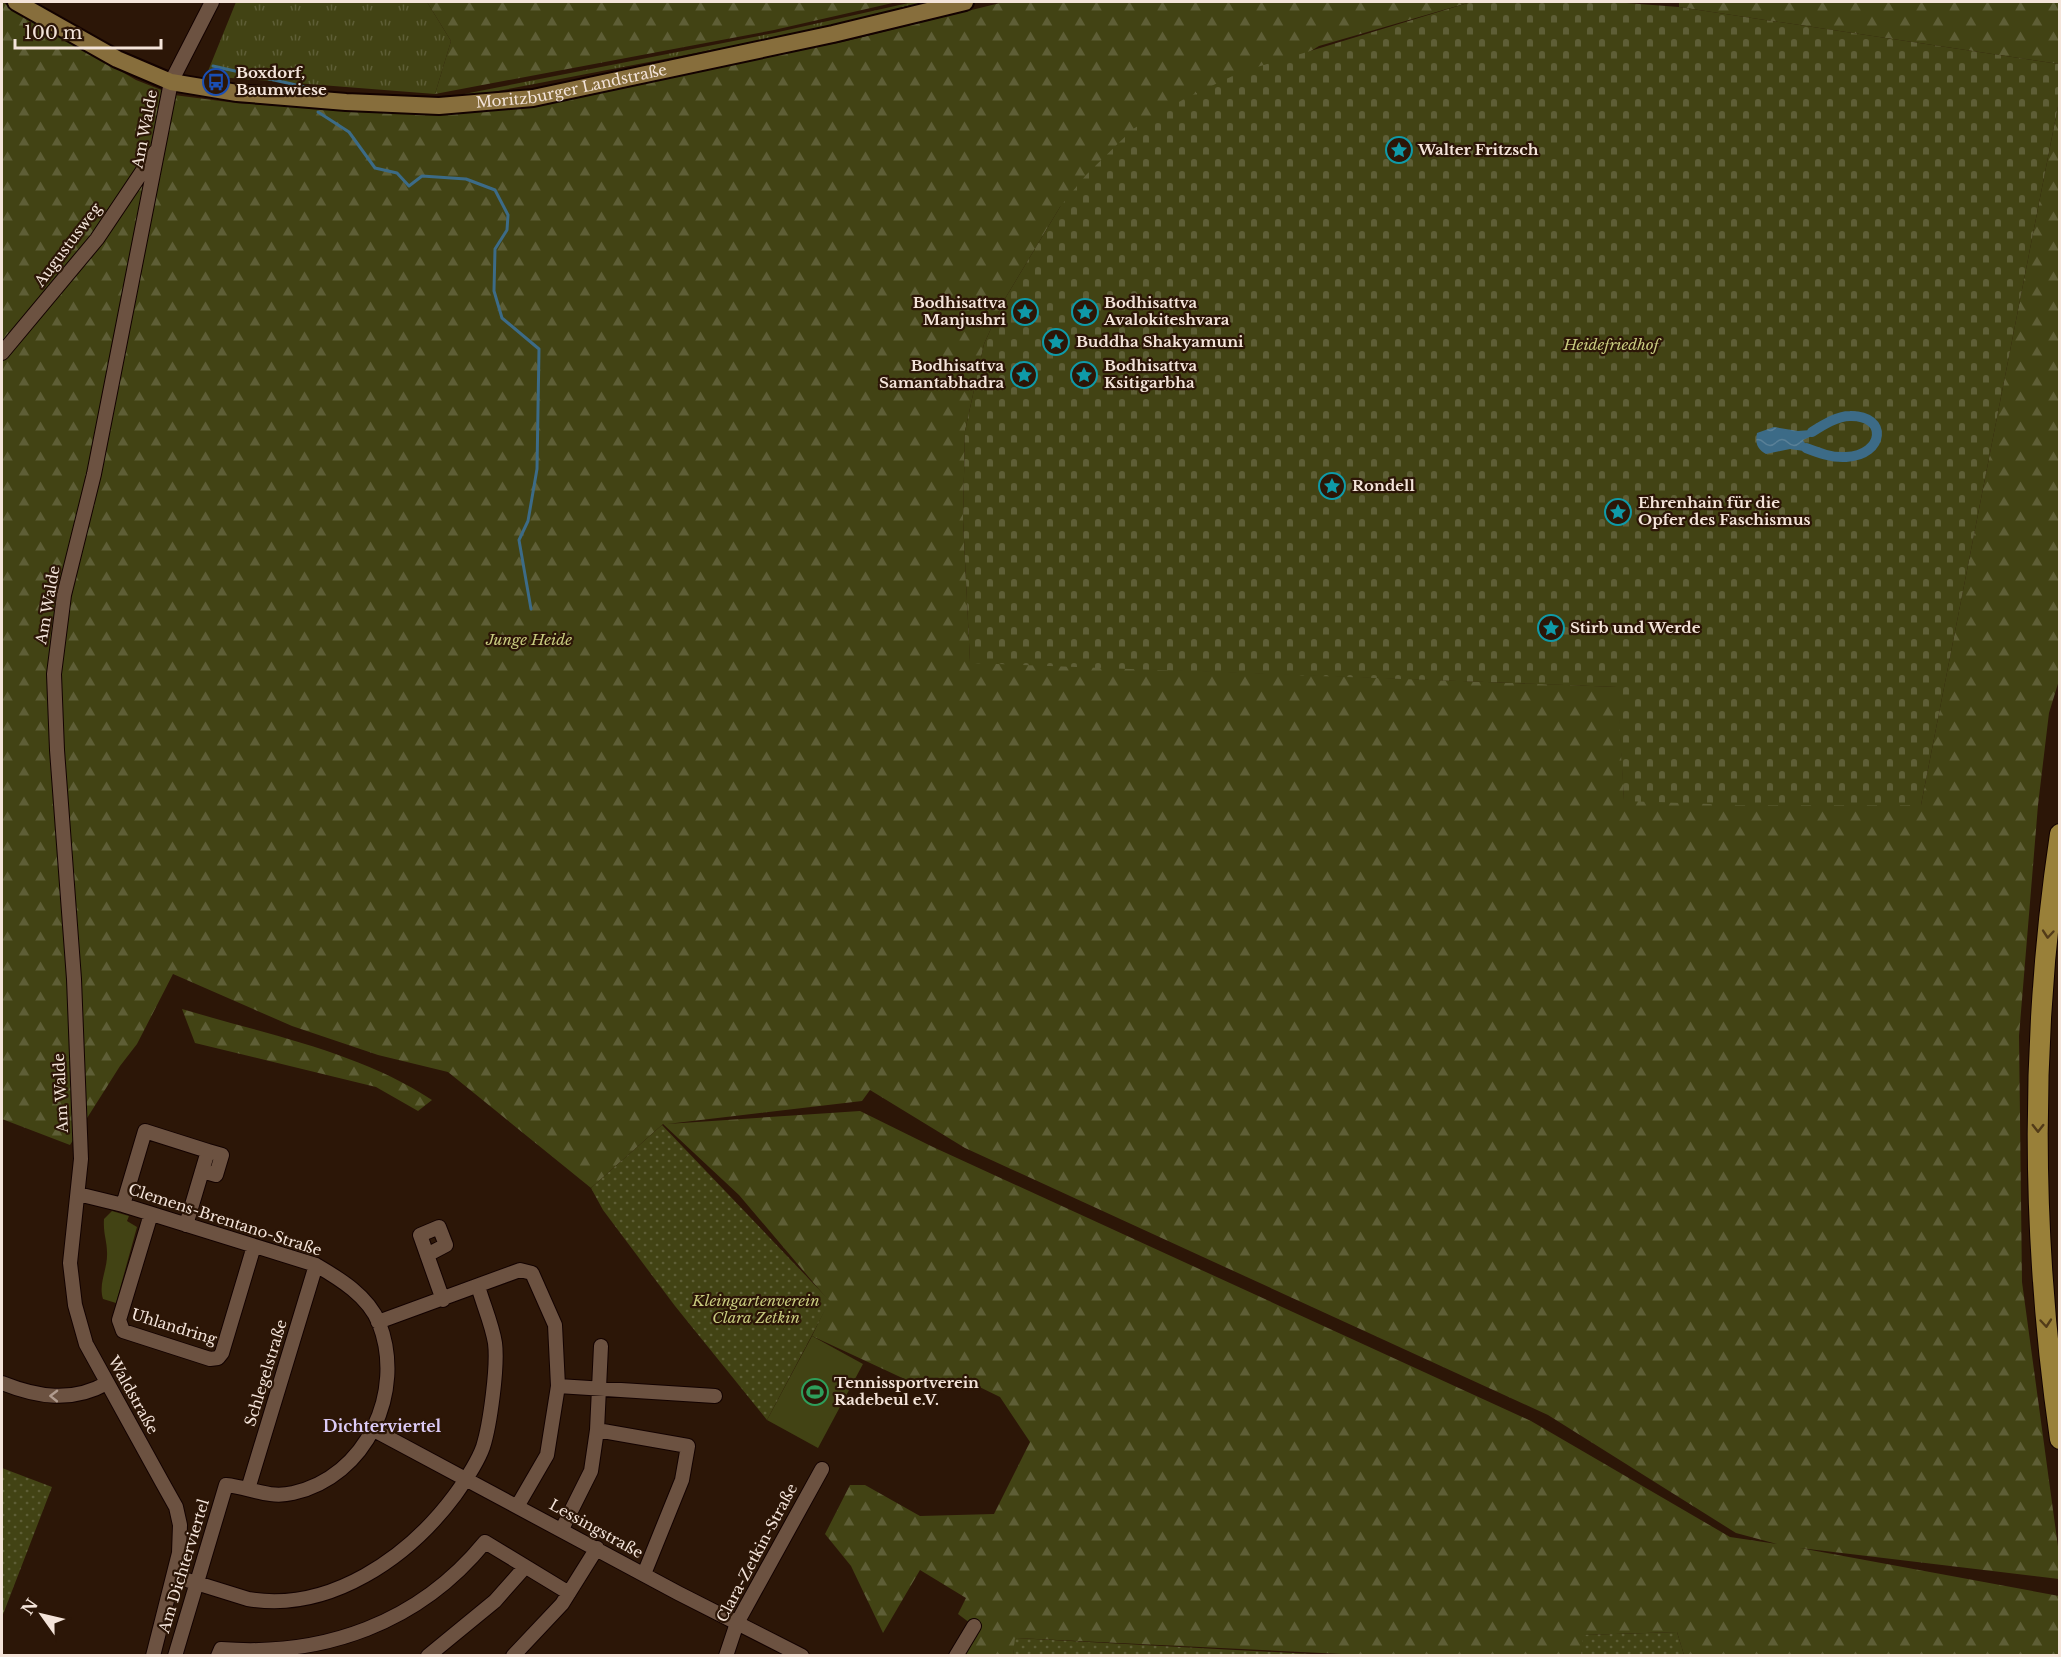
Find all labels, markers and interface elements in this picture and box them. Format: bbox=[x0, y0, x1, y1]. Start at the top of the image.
scale bar bbox=[15, 12, 160, 50]
text: 100 m bbox=[24, 22, 82, 44]
street label: Moritzburger Landstraße bbox=[475, 60, 669, 112]
place label: Boxdorf, Baumwiese bbox=[236, 63, 327, 99]
bus stop icon: Boxdorf, Baumwiese bbox=[201, 67, 231, 97]
street label: Am Walde bbox=[127, 88, 161, 171]
place icon: Walter Fritzsch bbox=[1384, 135, 1414, 165]
place label: Walter Fritzsch bbox=[1417, 140, 1539, 159]
street label: Augustusweg bbox=[29, 198, 106, 291]
place label: Bodhisattva Manjushri bbox=[913, 293, 1007, 329]
place label: Bodhisattva Avalokiteshvara bbox=[1103, 293, 1230, 329]
place icon: Bodhisattva Manjushri bbox=[1010, 297, 1040, 327]
place icon: Bodhisattva Avalokiteshvara bbox=[1070, 297, 1100, 327]
place icon: Buddha Shakyamuni bbox=[1041, 327, 1071, 357]
place label: Buddha Shakyamuni bbox=[1076, 332, 1244, 351]
park label: Heidefriedhof bbox=[1562, 335, 1663, 354]
place label: Bodhisattva Samantabhadra bbox=[879, 356, 1004, 392]
place label: Bodhisattva Ksitigarbha bbox=[1104, 356, 1198, 392]
place icon: Bodhisattva Samantabhadra bbox=[1009, 360, 1039, 390]
place icon: Bodhisattva Ksitigarbha bbox=[1069, 360, 1099, 390]
place icon: Rondell bbox=[1317, 471, 1347, 501]
place label: Rondell bbox=[1352, 476, 1415, 495]
place label: Ehrenhain für die Opfer des Faschismus bbox=[1638, 493, 1811, 529]
place icon: Ehrenhain für die Opfer des Faschismus bbox=[1603, 497, 1633, 527]
street label: Am Walde bbox=[31, 564, 64, 647]
place icon: Stirb und Werde bbox=[1536, 613, 1566, 643]
place label: Stirb und Werde bbox=[1570, 618, 1701, 637]
park label: Junge Heide bbox=[485, 630, 572, 649]
one-way arrow bbox=[2042, 929, 2055, 938]
street label: Am Walde bbox=[49, 1053, 72, 1134]
one-way arrow bbox=[2032, 1124, 2044, 1133]
street label: Clemens-Brentano-Straße bbox=[126, 1179, 324, 1260]
park label: Kleingartenverein Clara Zetkin bbox=[691, 1291, 820, 1327]
street label: Uhlandring bbox=[129, 1305, 220, 1349]
street label: Schlegelstraße bbox=[240, 1317, 291, 1429]
one-way arrow bbox=[2039, 1319, 2052, 1328]
street label: Waldstraße bbox=[104, 1351, 163, 1437]
place label: Tennissportverein Radebeul e.V. bbox=[834, 1373, 979, 1409]
sports icon: Tennissportverein Radebeul e.V. bbox=[800, 1377, 830, 1407]
one-way arrow bbox=[50, 1390, 59, 1402]
district label: Dichterviertel bbox=[323, 1416, 442, 1436]
street label: Clara-Zetkin-Straße bbox=[712, 1480, 801, 1625]
street label: Lessingstraße bbox=[546, 1495, 646, 1562]
street label: Am Dichterviertel bbox=[154, 1496, 213, 1636]
north arrow bbox=[12, 1585, 72, 1645]
text: N bbox=[17, 1595, 42, 1618]

